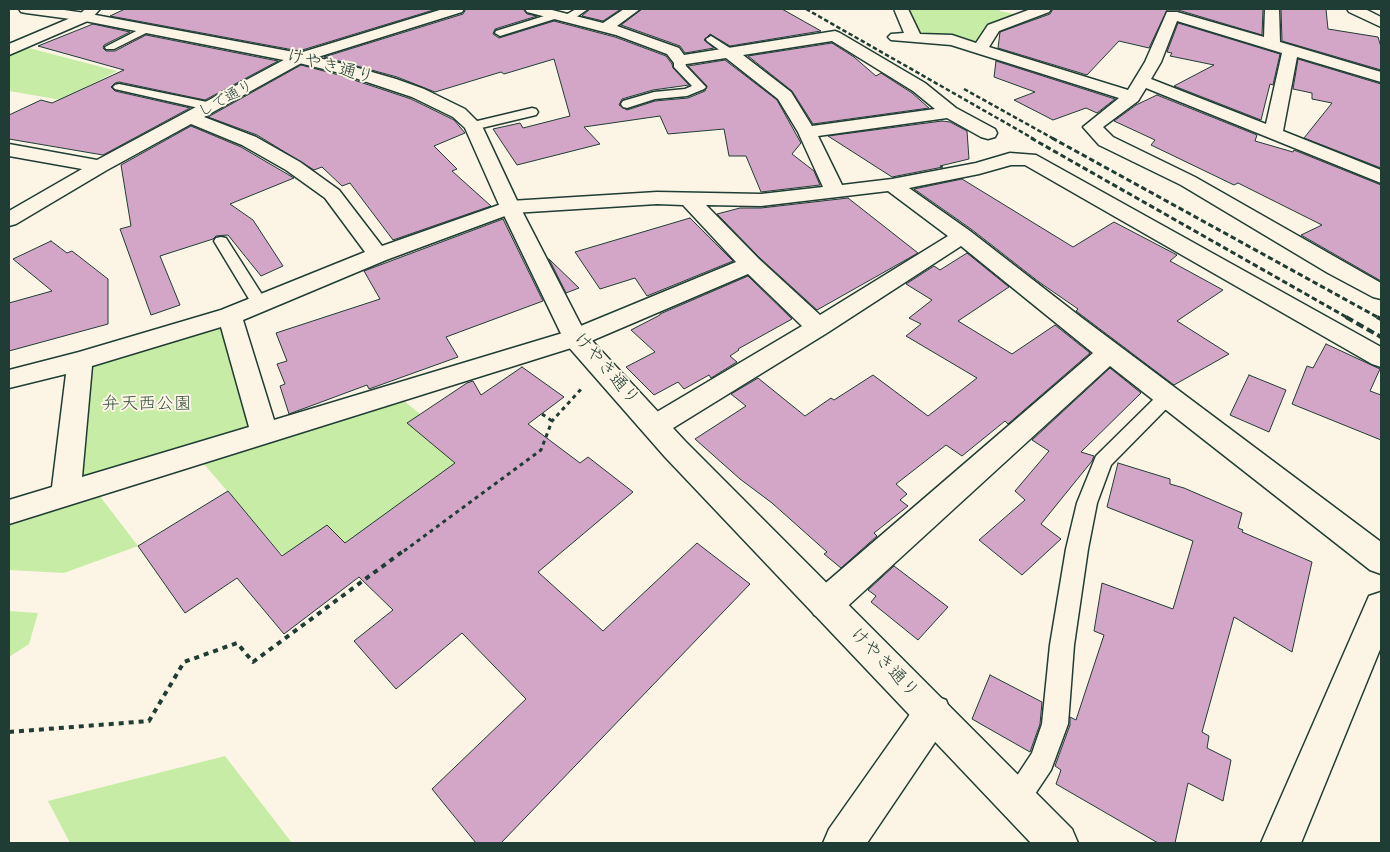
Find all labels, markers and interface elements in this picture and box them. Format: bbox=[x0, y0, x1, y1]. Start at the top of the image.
street label: けやき通り bbox=[284, 45, 376, 89]
street label: しで通り bbox=[195, 77, 257, 121]
street label: けやき通り bbox=[568, 328, 644, 410]
park label: 弁天西公園 bbox=[102, 393, 192, 415]
street label: けやき通り bbox=[845, 623, 923, 703]

